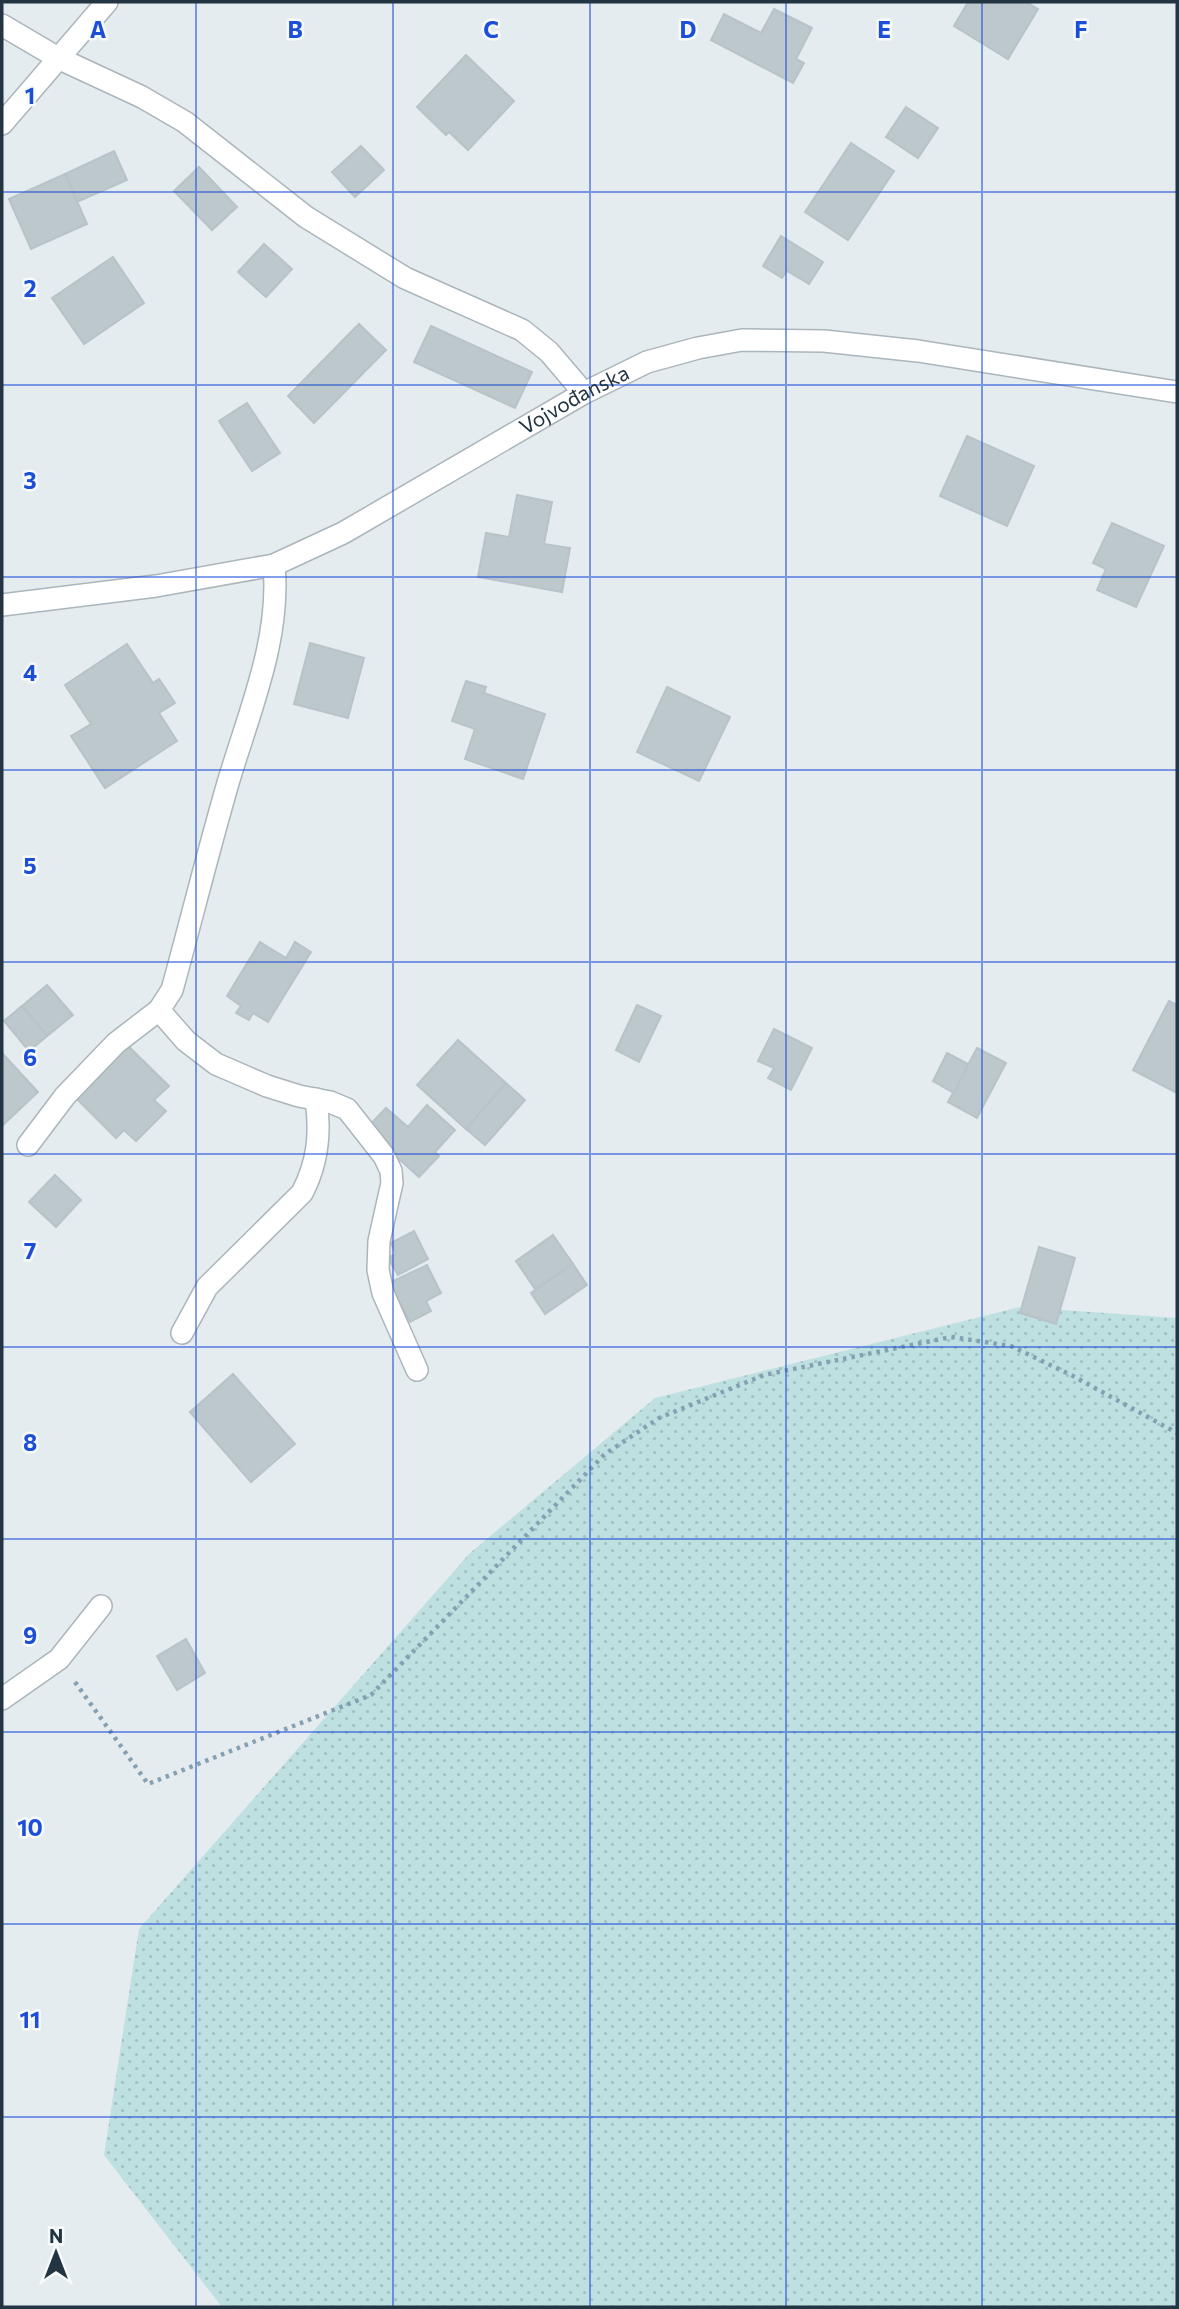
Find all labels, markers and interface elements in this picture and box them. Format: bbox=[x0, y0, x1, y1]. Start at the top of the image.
text: A bbox=[90, 15, 107, 43]
text: B bbox=[287, 15, 303, 43]
text: C bbox=[483, 15, 499, 43]
text: D bbox=[680, 15, 697, 43]
text: E bbox=[877, 15, 891, 43]
text: F bbox=[1074, 15, 1088, 43]
text: 1 bbox=[25, 81, 35, 109]
text: 2 bbox=[23, 274, 37, 302]
street label: Vojvođanska bbox=[514, 359, 633, 439]
text: 3 bbox=[23, 466, 37, 494]
text: 4 bbox=[23, 658, 37, 686]
text: 5 bbox=[23, 851, 37, 879]
text: 6 bbox=[23, 1043, 37, 1071]
text: 7 bbox=[24, 1236, 36, 1264]
text: 8 bbox=[23, 1428, 37, 1456]
text: 9 bbox=[23, 1621, 37, 1649]
text: 10 bbox=[17, 1813, 43, 1841]
text: 11 bbox=[20, 2005, 40, 2033]
north arrow bbox=[21, 2218, 91, 2288]
text: N bbox=[49, 2224, 63, 2247]

